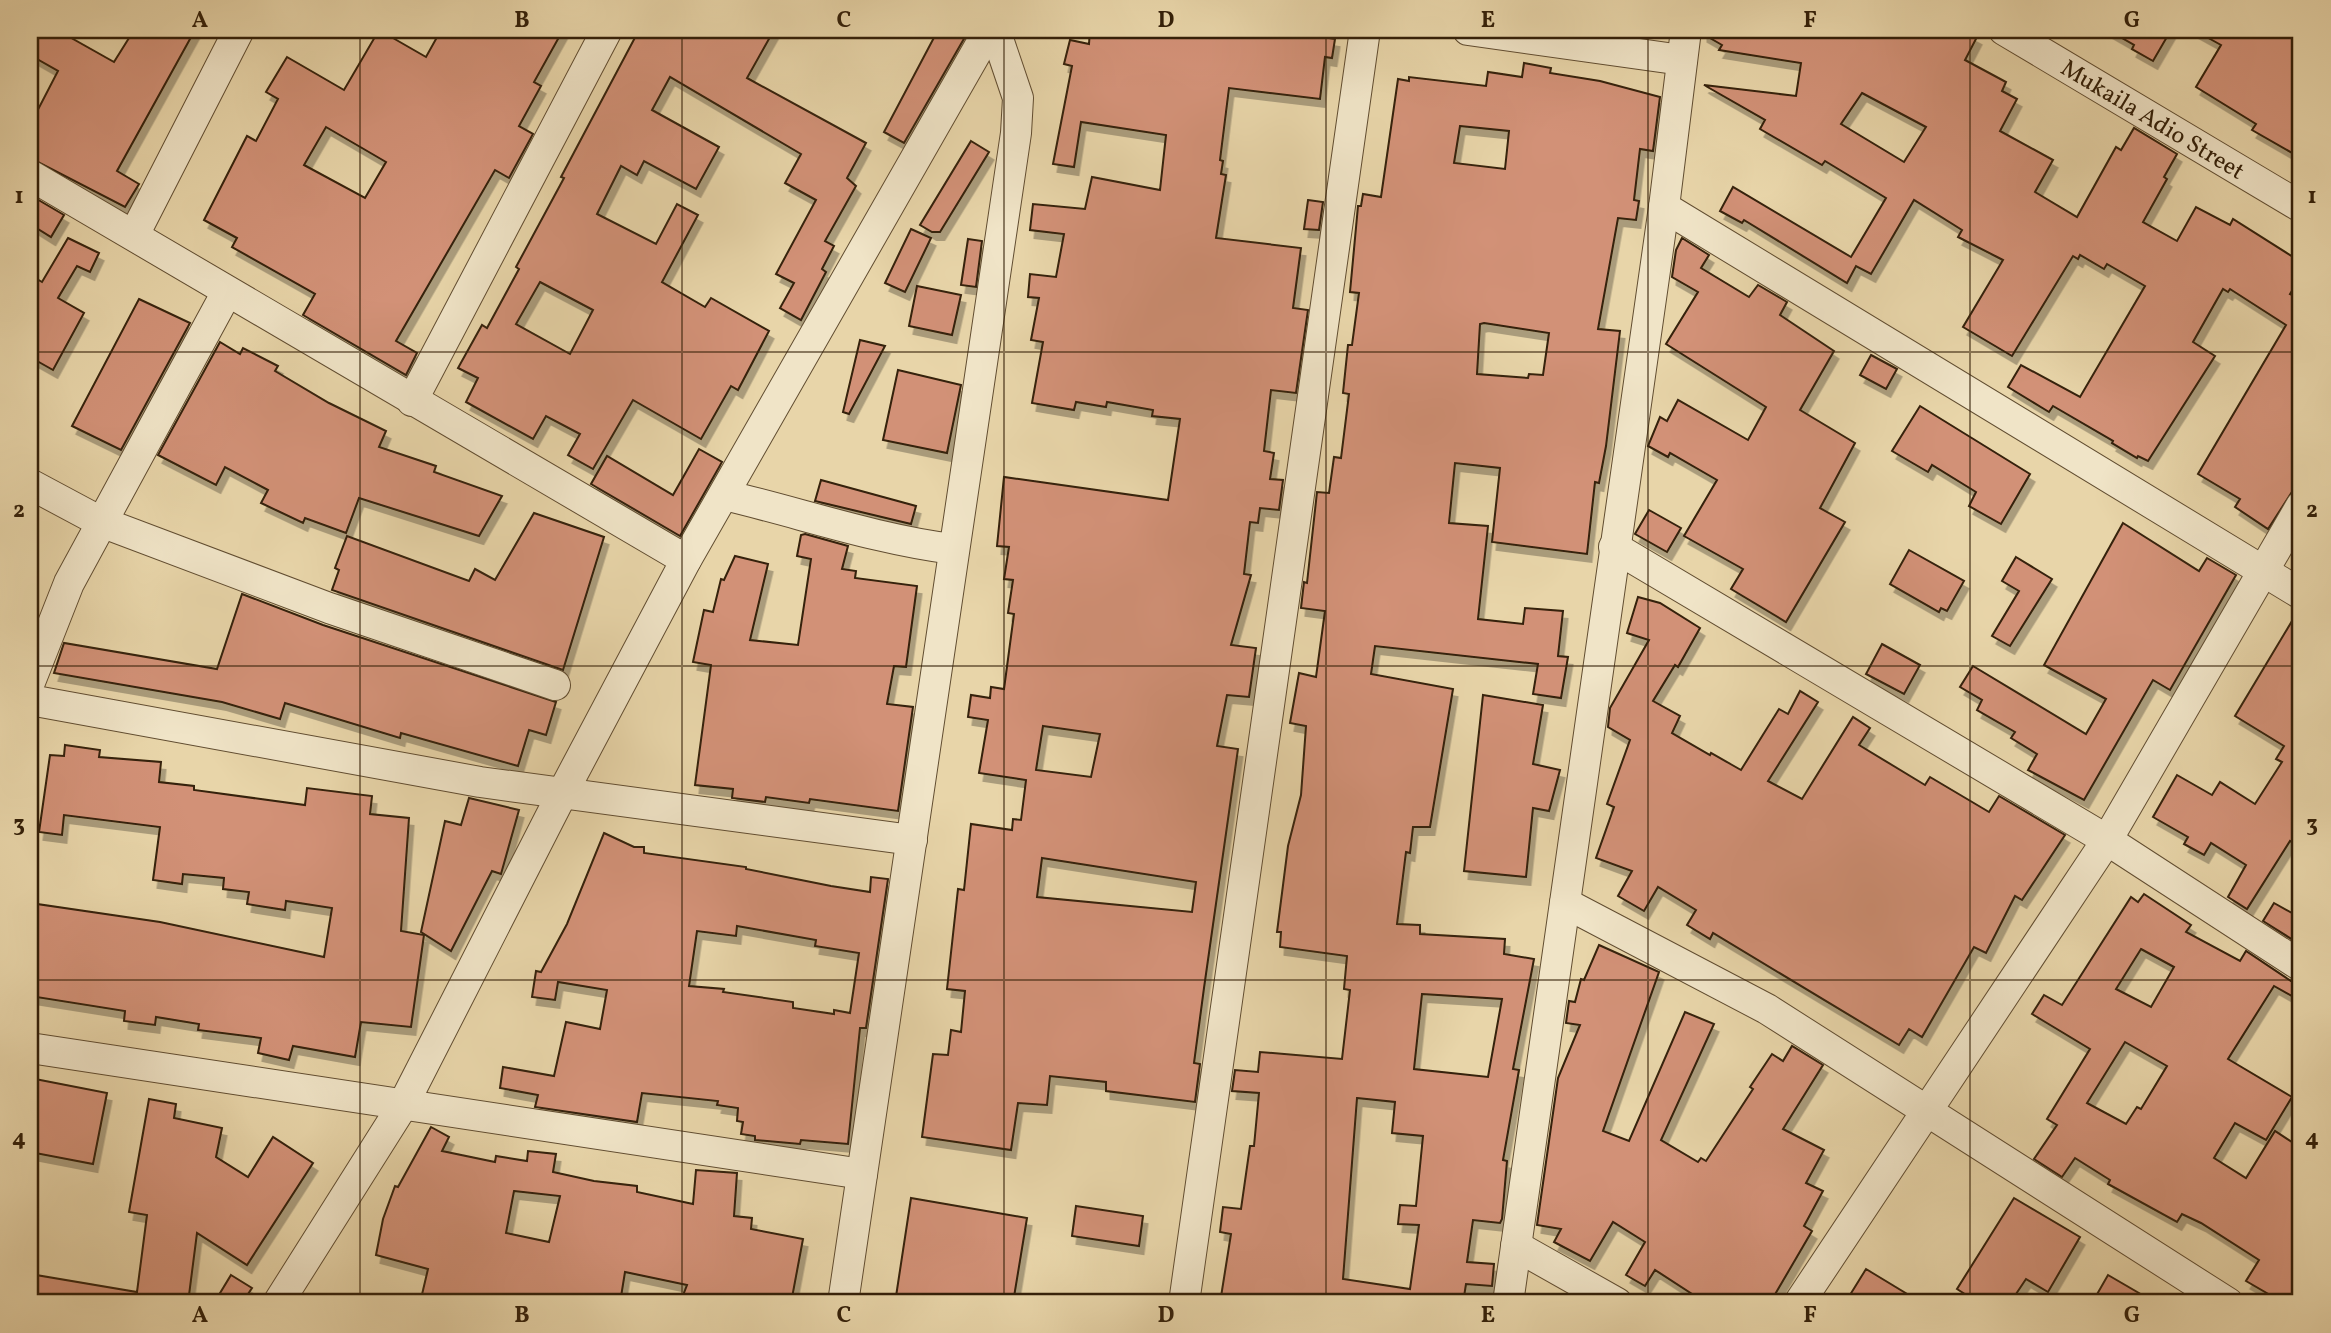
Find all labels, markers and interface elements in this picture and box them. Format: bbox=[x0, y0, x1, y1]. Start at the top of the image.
text: A bbox=[192, 5, 208, 37]
text: B bbox=[514, 5, 530, 37]
text: C bbox=[837, 5, 851, 37]
text: D bbox=[1158, 5, 1175, 37]
text: E bbox=[1481, 5, 1495, 37]
text: F bbox=[1803, 5, 1817, 37]
text: G bbox=[2124, 5, 2140, 37]
street label: Mukaila Adio Street bbox=[2054, 52, 2250, 189]
text: 1 bbox=[14, 181, 24, 213]
text: 1 bbox=[2307, 181, 2317, 213]
text: 2 bbox=[13, 495, 25, 527]
text: 2 bbox=[2306, 495, 2318, 527]
text: 3 bbox=[13, 809, 25, 841]
text: 3 bbox=[2306, 809, 2318, 841]
text: 4 bbox=[12, 1123, 26, 1155]
text: 4 bbox=[2305, 1123, 2319, 1155]
text: A bbox=[192, 1300, 208, 1332]
text: B bbox=[514, 1300, 530, 1332]
text: C bbox=[837, 1300, 851, 1332]
text: D bbox=[1158, 1300, 1175, 1332]
text: E bbox=[1481, 1300, 1495, 1332]
text: F bbox=[1803, 1300, 1817, 1332]
text: G bbox=[2124, 1300, 2140, 1332]

